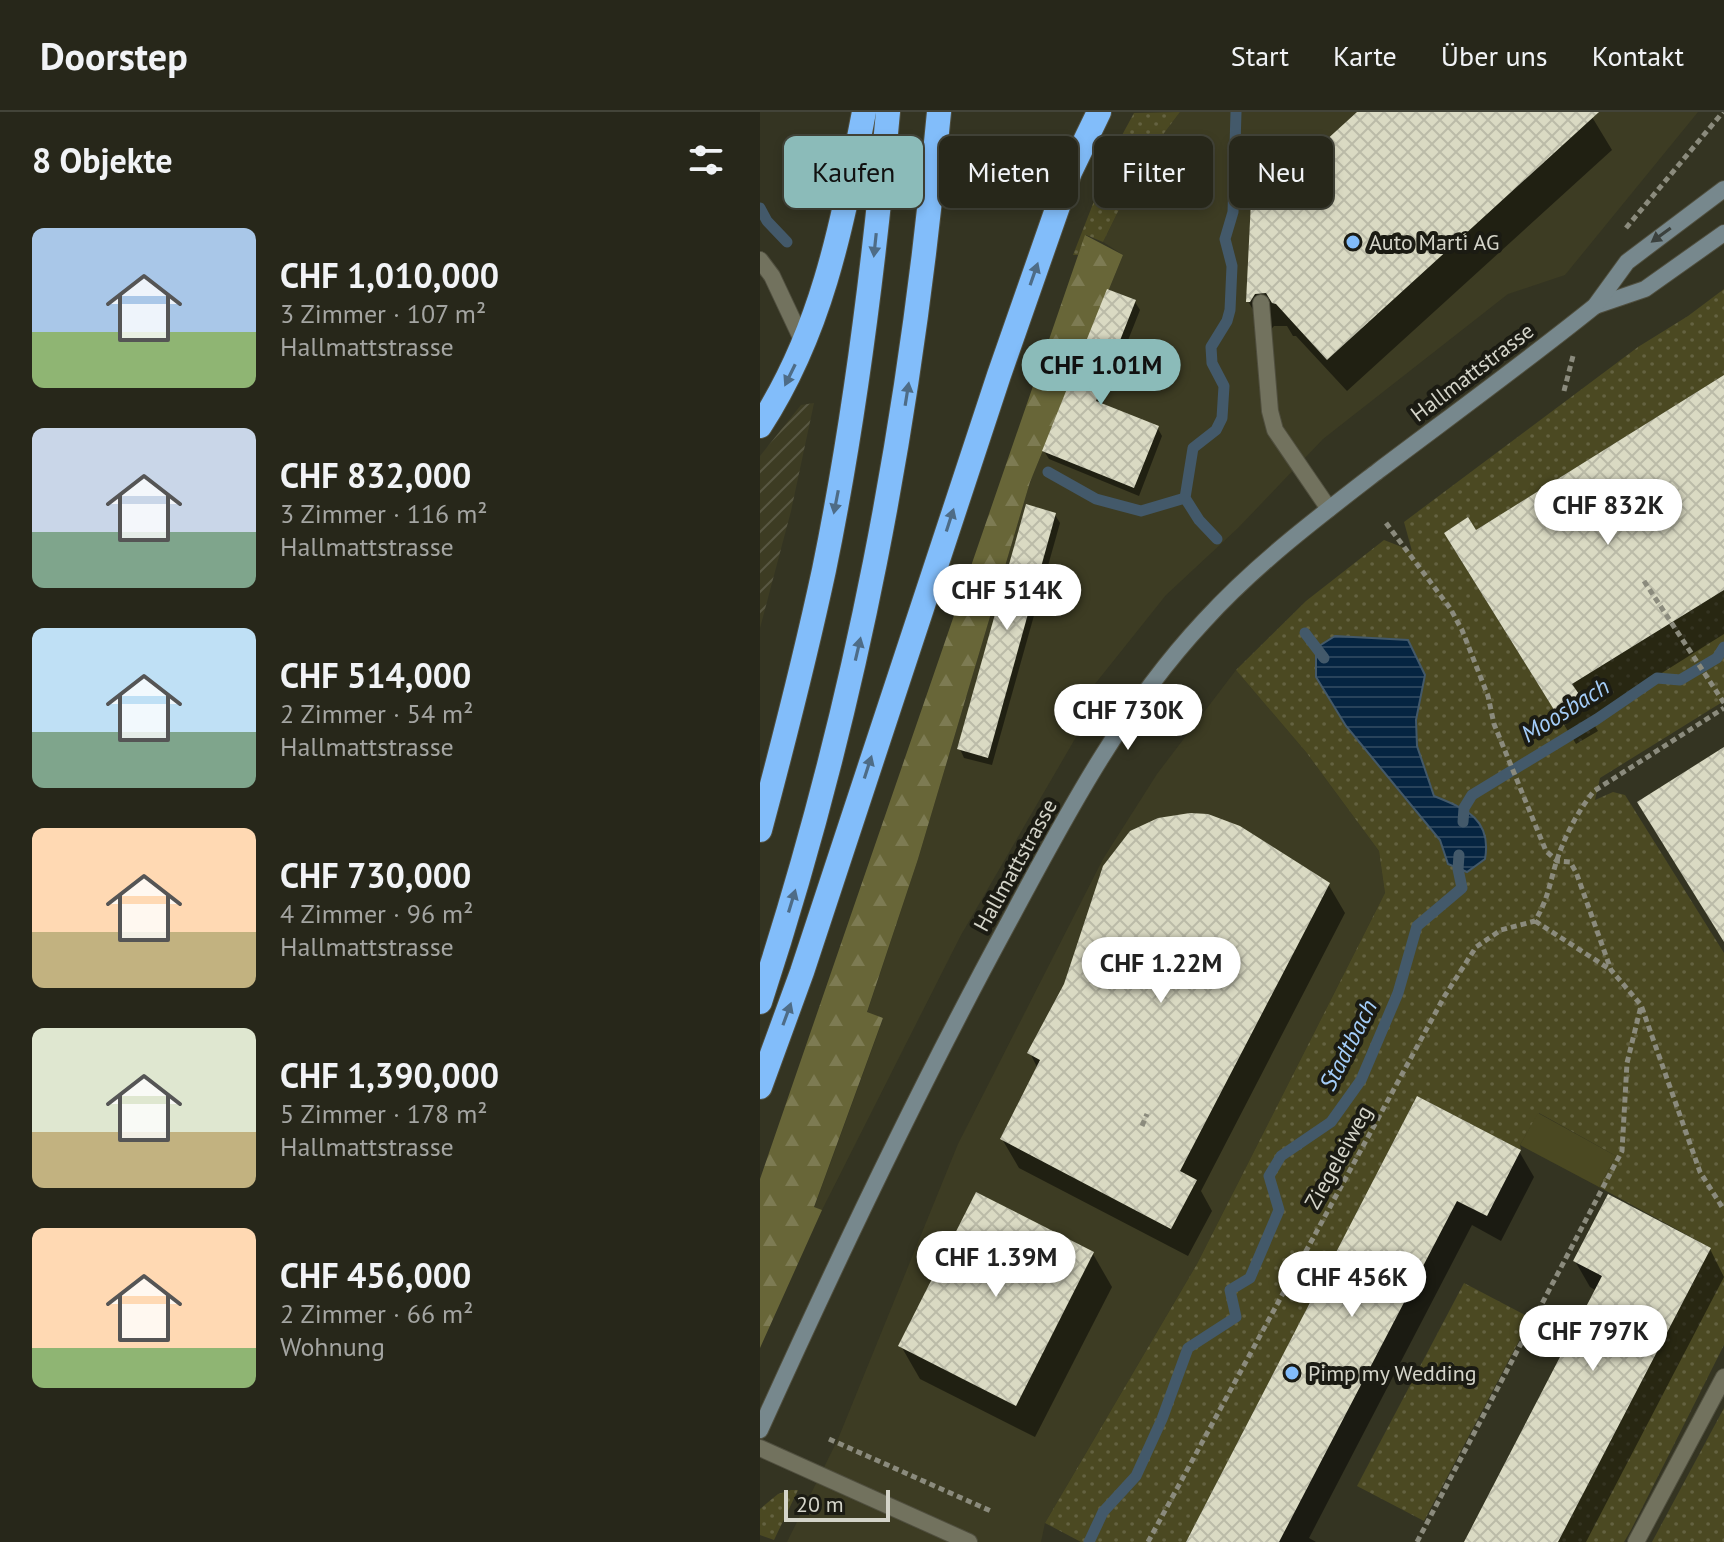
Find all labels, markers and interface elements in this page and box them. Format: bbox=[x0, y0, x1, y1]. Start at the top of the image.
text: Doorstep bbox=[40, 31, 188, 80]
text: Start bbox=[1231, 37, 1289, 74]
text: Karte bbox=[1333, 37, 1397, 74]
text: Über uns bbox=[1441, 37, 1548, 74]
text: Kontakt bbox=[1592, 37, 1684, 74]
chip: Kaufen bbox=[784, 136, 923, 208]
chip: Mieten bbox=[939, 136, 1078, 208]
chip: Filter bbox=[1094, 136, 1213, 208]
chip: Neu bbox=[1229, 136, 1333, 208]
text: 8 Objekte bbox=[32, 138, 173, 182]
icon: filters bbox=[684, 138, 728, 182]
one-way arrow bbox=[1650, 227, 1672, 243]
place label: Auto Marti AG bbox=[1369, 228, 1499, 256]
one-way arrow bbox=[868, 233, 881, 258]
marker: Auto Marti AG bbox=[1344, 233, 1362, 251]
text: CHF 1,010,000 bbox=[280, 253, 499, 297]
icon: home bbox=[96, 260, 192, 356]
one-way arrow bbox=[1028, 262, 1041, 286]
text: 3 Zimmer · 107 m² bbox=[280, 297, 486, 330]
street label: Hallmattstrasse bbox=[1405, 317, 1539, 427]
text: Hallmattstrasse bbox=[280, 330, 454, 363]
pin: CHF 1.01M bbox=[1009, 339, 1193, 407]
text: CHF 1.01M bbox=[1040, 348, 1162, 381]
one-way arrow bbox=[783, 363, 796, 386]
one-way arrow bbox=[901, 381, 914, 406]
text: CHF 832,000 bbox=[280, 453, 471, 497]
icon: home bbox=[96, 460, 192, 556]
pin: CHF 832K bbox=[1525, 479, 1691, 547]
text: CHF 832K bbox=[1552, 488, 1664, 521]
one-way arrow bbox=[830, 490, 842, 515]
text: 3 Zimmer · 116 m² bbox=[280, 497, 488, 530]
one-way arrow bbox=[944, 508, 956, 532]
text: Hallmattstrasse bbox=[280, 530, 454, 563]
pin: CHF 514K bbox=[924, 564, 1090, 632]
text: CHF 514K bbox=[951, 573, 1063, 606]
one-way arrow bbox=[852, 637, 865, 662]
text: CHF 514,000 bbox=[280, 653, 471, 697]
icon: home bbox=[96, 660, 192, 756]
water label: Moosbach bbox=[1515, 671, 1615, 749]
pin: CHF 730K bbox=[1045, 684, 1211, 752]
text: CHF 730K bbox=[1072, 693, 1184, 726]
text: 2 Zimmer · 54 m² bbox=[280, 697, 473, 730]
text: Hallmattstrasse bbox=[280, 730, 454, 763]
one-way arrow bbox=[863, 755, 875, 779]
street label: Hallmattstrasse bbox=[967, 794, 1063, 936]
text: CHF 730,000 bbox=[280, 853, 471, 897]
icon: home bbox=[96, 860, 192, 956]
one-way arrow bbox=[786, 888, 799, 912]
text: 4 Zimmer · 96 m² bbox=[280, 897, 473, 930]
text: Hallmattstrasse bbox=[280, 930, 454, 963]
pin: CHF 1.22M bbox=[1069, 937, 1253, 1005]
text: CHF 1.22M bbox=[1100, 946, 1222, 979]
water label: Stadtbach bbox=[1312, 994, 1384, 1096]
one-way arrow bbox=[781, 1002, 794, 1026]
text: CHF 1,390,000 bbox=[280, 1053, 499, 1097]
icon: home bbox=[96, 1060, 192, 1156]
text: 5 Zimmer · 178 m² bbox=[280, 1097, 488, 1130]
street label: Ziegeleiweg bbox=[1298, 1100, 1378, 1214]
text: Hallmattstrasse bbox=[280, 1130, 454, 1163]
pin: CHF 1.39M bbox=[904, 1231, 1088, 1299]
text: CHF 1.39M bbox=[935, 1240, 1057, 1273]
pin: CHF 456K bbox=[1269, 1251, 1435, 1319]
text: CHF 456,000 bbox=[280, 1253, 471, 1297]
icon: home bbox=[96, 1260, 192, 1356]
text: CHF 456K bbox=[1296, 1260, 1408, 1293]
text: 2 Zimmer · 66 m² bbox=[280, 1297, 473, 1330]
pin: CHF 797K bbox=[1510, 1305, 1676, 1373]
text: CHF 797K bbox=[1537, 1314, 1649, 1347]
text: Wohnung bbox=[280, 1330, 385, 1363]
place label: Pimp my Wedding bbox=[1308, 1359, 1477, 1387]
marker: Pimp my Wedding bbox=[1283, 1364, 1301, 1382]
scale bar bbox=[784, 1486, 890, 1522]
text: 20 m bbox=[796, 1490, 844, 1518]

